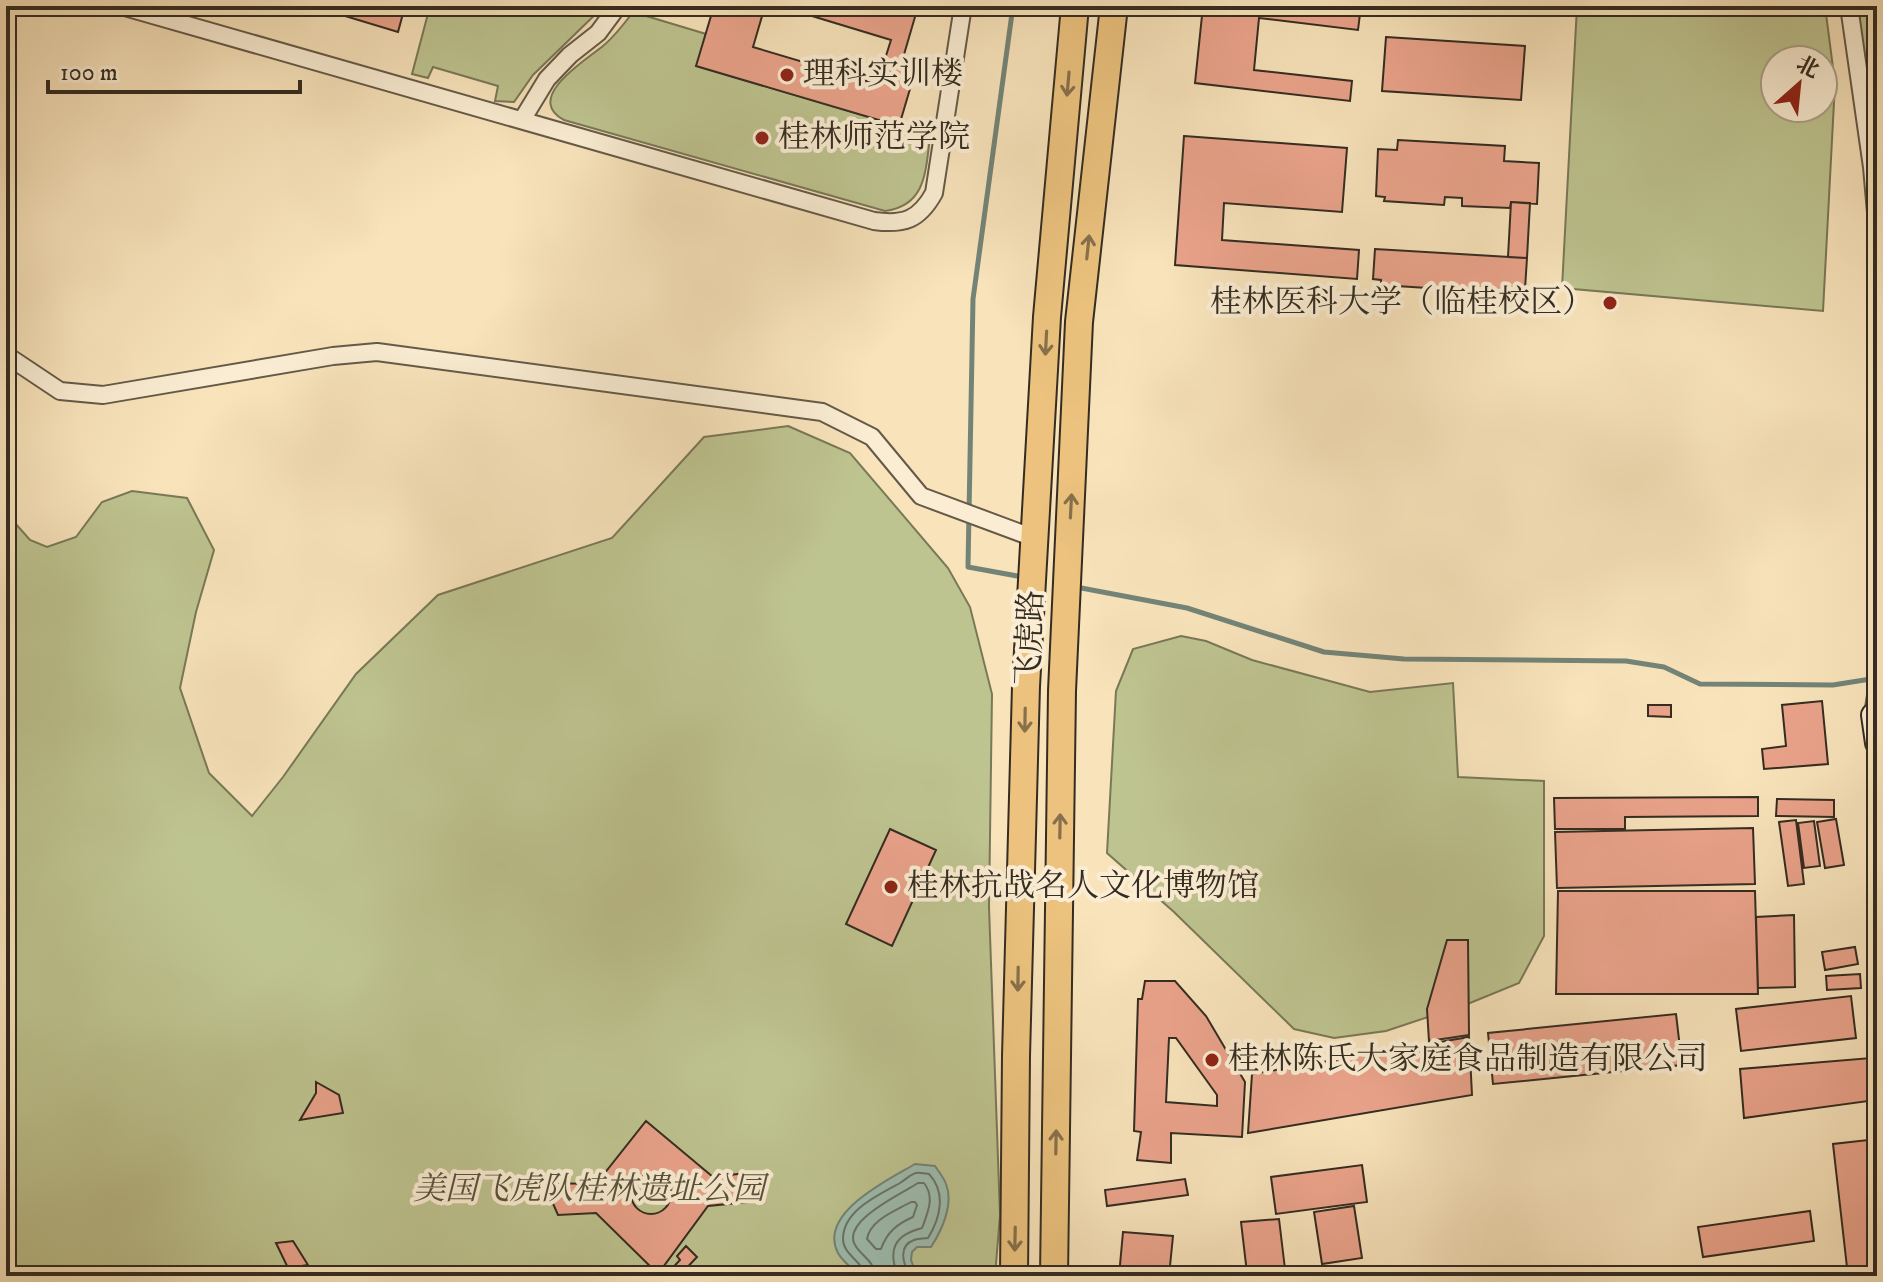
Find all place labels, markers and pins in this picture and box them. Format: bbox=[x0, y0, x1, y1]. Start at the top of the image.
place label: 理科实训楼 bbox=[803, 55, 963, 95]
marker: 理科实训楼 bbox=[778, 66, 796, 84]
place label: 桂林师范学院 bbox=[778, 118, 970, 158]
marker: 桂林师范学院 bbox=[753, 129, 771, 147]
place label: 桂林医科大学（临桂校区） bbox=[1210, 283, 1594, 323]
marker: 桂林医科大学（临桂校区） bbox=[1601, 294, 1619, 312]
place label: 桂林抗战名人文化博物馆 bbox=[907, 867, 1259, 907]
marker: 桂林抗战名人文化博物馆 bbox=[882, 878, 900, 896]
place label: 桂林陈氏大家庭食品制造有限公司 bbox=[1228, 1040, 1708, 1080]
marker: 桂林陈氏大家庭食品制造有限公司 bbox=[1203, 1051, 1221, 1069]

